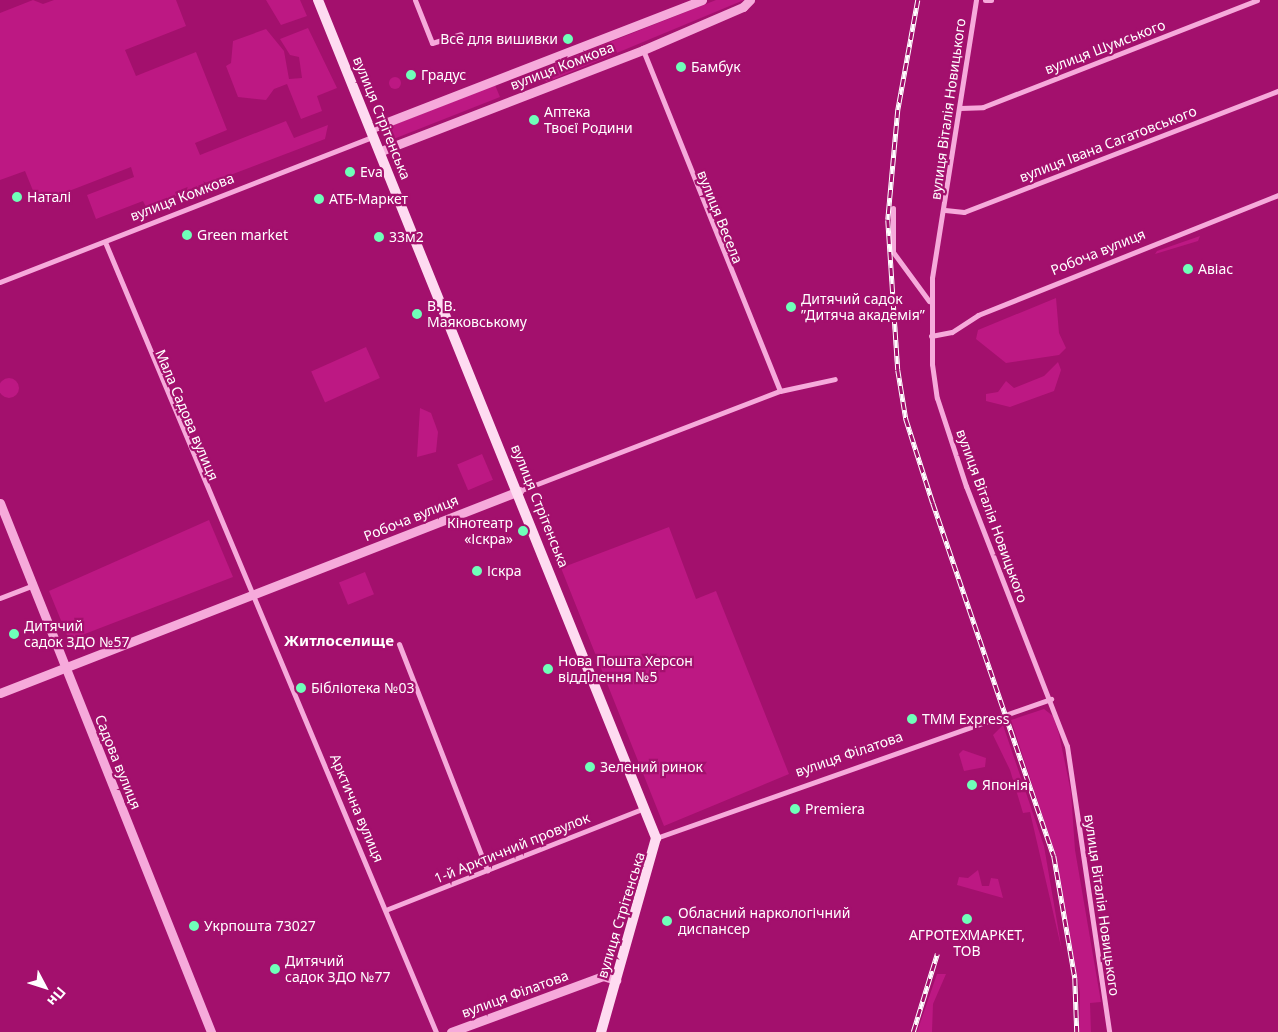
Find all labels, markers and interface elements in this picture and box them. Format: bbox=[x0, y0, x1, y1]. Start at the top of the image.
street label: вулиця Шумського bbox=[1042, 16, 1168, 78]
street label: вулиця Віталія Новицького bbox=[927, 17, 969, 201]
place label: Все для вишивки bbox=[440, 31, 558, 47]
marker: Все для вишивки bbox=[562, 33, 574, 45]
street label: вулиця Комкова bbox=[508, 38, 616, 94]
street label: вулиця Стрітенська bbox=[350, 54, 414, 182]
place label: Бамбук bbox=[691, 59, 741, 75]
marker: Бамбук bbox=[675, 61, 687, 73]
place label: Градус bbox=[421, 67, 466, 83]
marker: Градус bbox=[405, 69, 417, 81]
street label: вулиця Івана Сагатовського bbox=[1017, 102, 1199, 186]
place label: Аптека Твоєї Родини bbox=[544, 104, 633, 136]
marker: Аптека Твоєї Родини bbox=[528, 114, 540, 126]
place label: Eva bbox=[360, 164, 383, 180]
marker: Eva bbox=[344, 166, 356, 178]
street label: вулиця Весела bbox=[694, 168, 746, 266]
street label: вулиця Комкова bbox=[128, 169, 236, 225]
place label: Наталі bbox=[27, 189, 71, 205]
marker: Наталі bbox=[11, 191, 23, 203]
place label: АТБ-Маркет bbox=[329, 191, 408, 207]
marker: АТБ-Маркет bbox=[313, 193, 325, 205]
street label: Робоча вулиця bbox=[1048, 225, 1148, 279]
place label: Green market bbox=[197, 227, 288, 243]
marker: Green market bbox=[181, 229, 193, 241]
place label: 33м2 bbox=[389, 229, 424, 245]
marker: 33м2 bbox=[373, 231, 385, 243]
place label: Авіас bbox=[1198, 261, 1233, 277]
marker: Авіас bbox=[1182, 263, 1194, 275]
place label: Дитячий садок ”Дитяча академія” bbox=[801, 291, 925, 324]
place label: В. В. Маяковському bbox=[427, 298, 527, 331]
marker: Дитячий садок ”Дитяча академія” bbox=[785, 301, 797, 313]
marker: В. В. Маяковському bbox=[411, 308, 423, 320]
street label: Мала Садова вулиця bbox=[152, 347, 222, 483]
street label: вулиця Віталія Новицького bbox=[953, 427, 1031, 605]
street label: вулиця Стрітенська bbox=[508, 442, 572, 570]
street label: Робоча вулиця bbox=[361, 491, 461, 545]
place label: Кінотеатр «Іскра» bbox=[447, 515, 513, 548]
marker: Кінотеатр «Іскра» bbox=[517, 525, 529, 537]
place label: Іскра bbox=[487, 563, 522, 579]
marker: Іскра bbox=[471, 565, 483, 577]
place label: Дитячий садок ЗДО №57 bbox=[24, 618, 129, 650]
marker: Дитячий садок ЗДО №57 bbox=[8, 628, 20, 640]
district label: Житлоселище bbox=[284, 632, 394, 650]
place label: Нова Пошта Херсон відділення №5 bbox=[558, 653, 693, 686]
marker: Нова Пошта Херсон відділення №5 bbox=[542, 663, 554, 675]
place label: Бібліотека №03 bbox=[311, 680, 415, 696]
marker: Бібліотека №03 bbox=[295, 682, 307, 694]
place label: TMM Express bbox=[922, 711, 1009, 727]
street label: Садова вулиця bbox=[91, 712, 145, 812]
marker: TMM Express bbox=[906, 713, 918, 725]
street label: вулиця Філатова bbox=[793, 728, 905, 780]
street label: Арктична вулиця bbox=[327, 751, 387, 865]
place label: Зелений ринок bbox=[600, 759, 703, 775]
marker: Зелений ринок bbox=[584, 761, 596, 773]
place label: Японія bbox=[982, 777, 1028, 793]
marker: Японія bbox=[966, 779, 978, 791]
place label: Premiera bbox=[805, 801, 865, 817]
marker: Premiera bbox=[789, 803, 801, 815]
street label: 1-й Арктичний провулок bbox=[432, 809, 592, 887]
street label: вулиця Віталія Новицького bbox=[1081, 813, 1123, 997]
street label: вулиця Стрітенська bbox=[594, 850, 648, 980]
place label: Обласний наркологічний диспансер bbox=[678, 905, 850, 938]
marker: АГРОТЕХМАРКЕТ, ТОВ bbox=[961, 913, 973, 925]
marker: Обласний наркологічний диспансер bbox=[660, 914, 674, 928]
place label: Укрпошта 73027 bbox=[204, 918, 316, 934]
marker: Укрпошта 73027 bbox=[188, 920, 200, 932]
place label: АГРОТЕХМАРКЕТ, ТОВ bbox=[909, 927, 1025, 960]
place label: Дитячий садок ЗДО №77 bbox=[285, 953, 390, 986]
north arrow bbox=[20, 962, 70, 1012]
marker: Дитячий садок ЗДО №77 bbox=[269, 963, 281, 975]
street label: вулиця Філатова bbox=[459, 967, 571, 1021]
text: Пн bbox=[43, 983, 71, 1011]

